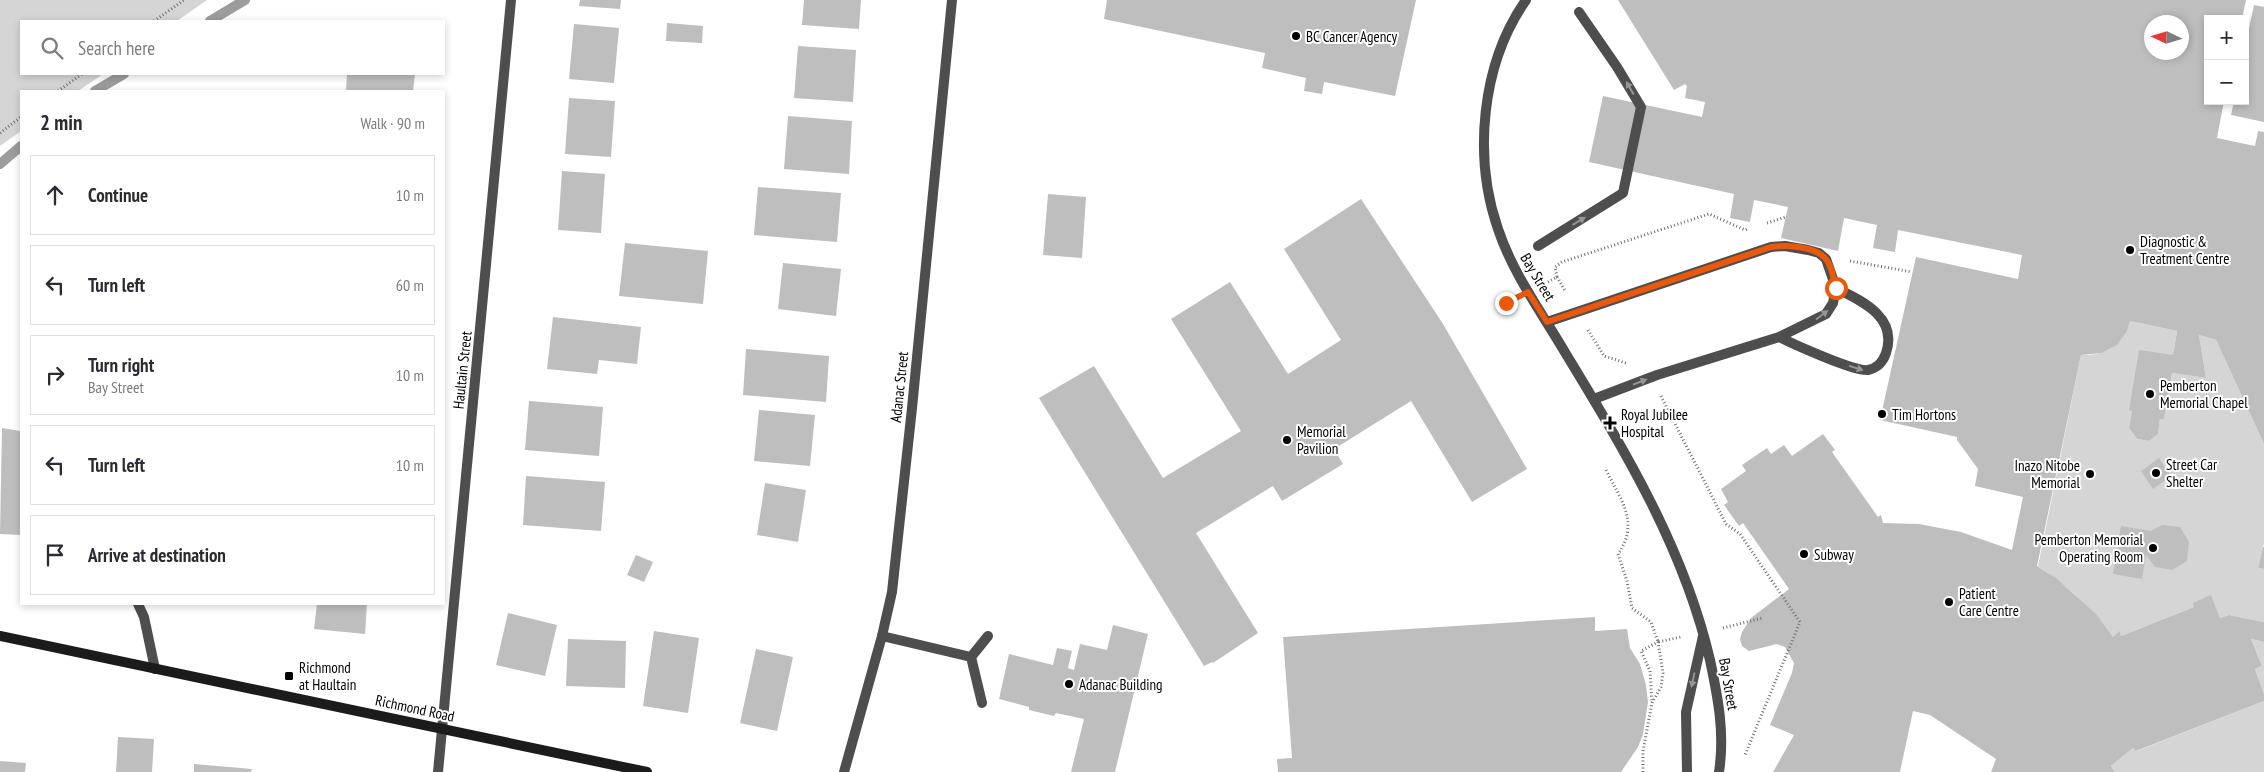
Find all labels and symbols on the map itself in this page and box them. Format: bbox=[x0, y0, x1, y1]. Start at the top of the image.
north arrow bbox=[2144, 15, 2189, 60]
place label: BC Cancer Agency bbox=[1306, 27, 1397, 46]
marker: BC Cancer Agency bbox=[1290, 30, 1302, 42]
one-way arrow bbox=[1625, 81, 1634, 94]
one-way arrow bbox=[1573, 217, 1586, 226]
place label: Diagnostic & Treatment Centre bbox=[2140, 232, 2229, 268]
marker: Diagnostic & Treatment Centre bbox=[2124, 244, 2136, 256]
street label: Bay Street bbox=[1516, 250, 1560, 304]
route start bbox=[1825, 277, 1848, 300]
route end bbox=[1495, 292, 1518, 315]
one-way arrow bbox=[1815, 310, 1829, 320]
street label: Haultain Street bbox=[448, 330, 476, 410]
street label: Adanac Street bbox=[886, 350, 912, 424]
one-way arrow bbox=[1849, 365, 1864, 372]
place label: Pemberton Memorial Chapel bbox=[2160, 376, 2248, 412]
one-way arrow bbox=[1632, 377, 1647, 385]
marker: Pemberton Memorial Chapel bbox=[2144, 388, 2156, 400]
place label: Royal Jubilee Hospital bbox=[1621, 405, 1688, 441]
place label: Tim Hortons bbox=[1892, 405, 1956, 424]
marker: Tim Hortons bbox=[1876, 408, 1888, 420]
marker: Royal Jubilee Hospital bbox=[1603, 416, 1617, 430]
place label: Memorial Pavilion bbox=[1297, 422, 1346, 458]
marker: Memorial Pavilion bbox=[1281, 434, 1293, 446]
place label: Street Car Shelter bbox=[2166, 455, 2218, 491]
place label: Inazo Nitobe Memorial bbox=[2015, 456, 2081, 492]
marker: Street Car Shelter bbox=[2150, 467, 2162, 479]
marker: Inazo Nitobe Memorial bbox=[2084, 468, 2096, 480]
place label: Pemberton Memorial Operating Room bbox=[2034, 530, 2143, 566]
marker: Pemberton Memorial Operating Room bbox=[2147, 542, 2159, 554]
place label: Subway bbox=[1814, 545, 1854, 564]
marker: Subway bbox=[1798, 548, 1810, 560]
place label: Patient Care Centre bbox=[1959, 584, 2019, 620]
marker: Patient Care Centre bbox=[1943, 596, 1955, 608]
street label: Bay Street bbox=[1715, 656, 1743, 712]
place label: Richmond at Haultain bbox=[299, 658, 356, 694]
marker: Richmond at Haultain bbox=[283, 670, 295, 682]
one-way arrow bbox=[1689, 673, 1697, 688]
place label: Adanac Building bbox=[1079, 675, 1163, 694]
marker: Adanac Building bbox=[1063, 678, 1075, 690]
street label: Richmond Road bbox=[374, 690, 456, 726]

